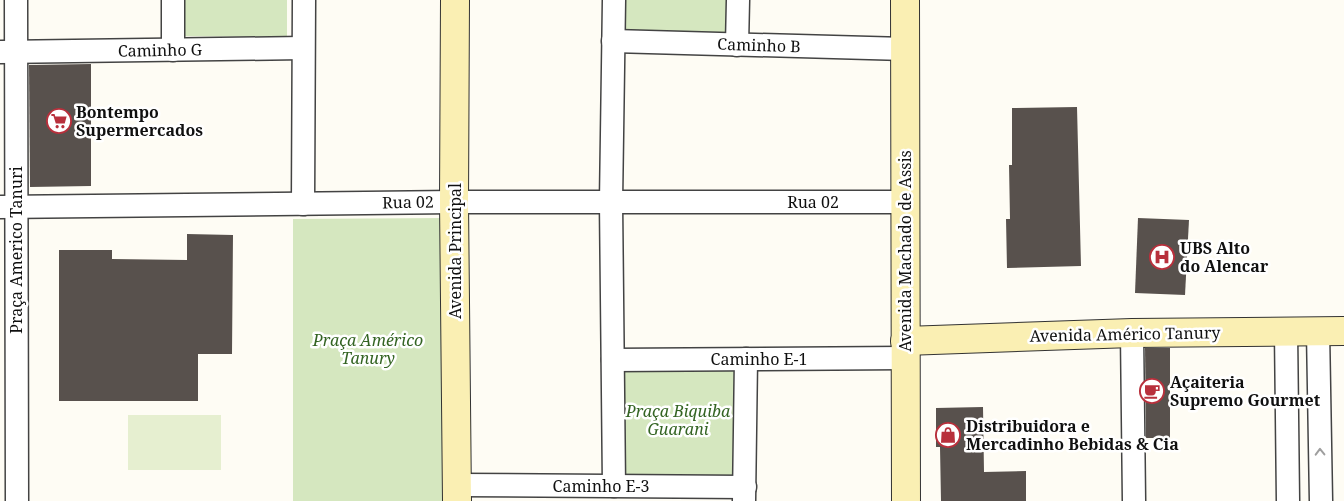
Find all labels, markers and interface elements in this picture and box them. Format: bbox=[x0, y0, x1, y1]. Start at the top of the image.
street label: Caminho B bbox=[717, 33, 801, 57]
street label: Caminho G bbox=[118, 38, 203, 62]
place label: Bontempo Supermercados bbox=[76, 101, 203, 141]
supermarket icon: Bontempo Supermercados bbox=[46, 108, 72, 134]
street label: Avenida Machado de Assis bbox=[894, 150, 916, 352]
street label: Praça Americo Tanuri bbox=[5, 166, 27, 334]
street label: Avenida Principal bbox=[444, 183, 466, 319]
street label: Rua 02 bbox=[382, 191, 434, 213]
street label: Rua 02 bbox=[787, 191, 839, 213]
place label: UBS Alto do Alencar bbox=[1180, 237, 1269, 277]
hospital icon: UBS Alto do Alencar bbox=[1149, 244, 1175, 270]
street label: Avenida Américo Tanury bbox=[1029, 321, 1222, 347]
park label: Praça Américo Tanury bbox=[312, 329, 423, 369]
street label: Caminho E-1 bbox=[711, 348, 807, 370]
place label: Açaiteria Supremo Gourmet bbox=[1170, 371, 1321, 411]
cafe icon: Açaiteria Supremo Gourmet bbox=[1139, 378, 1165, 404]
park label: Praça Biquiba Guarani bbox=[625, 400, 731, 440]
place label: Distribuidora e Mercadinho Bebidas & Cia bbox=[966, 415, 1179, 455]
shop icon: Distribuidora e Mercadinho Bebidas & Cia bbox=[935, 422, 961, 448]
one-way arrow bbox=[1315, 448, 1325, 456]
street label: Caminho E-3 bbox=[553, 475, 649, 497]

